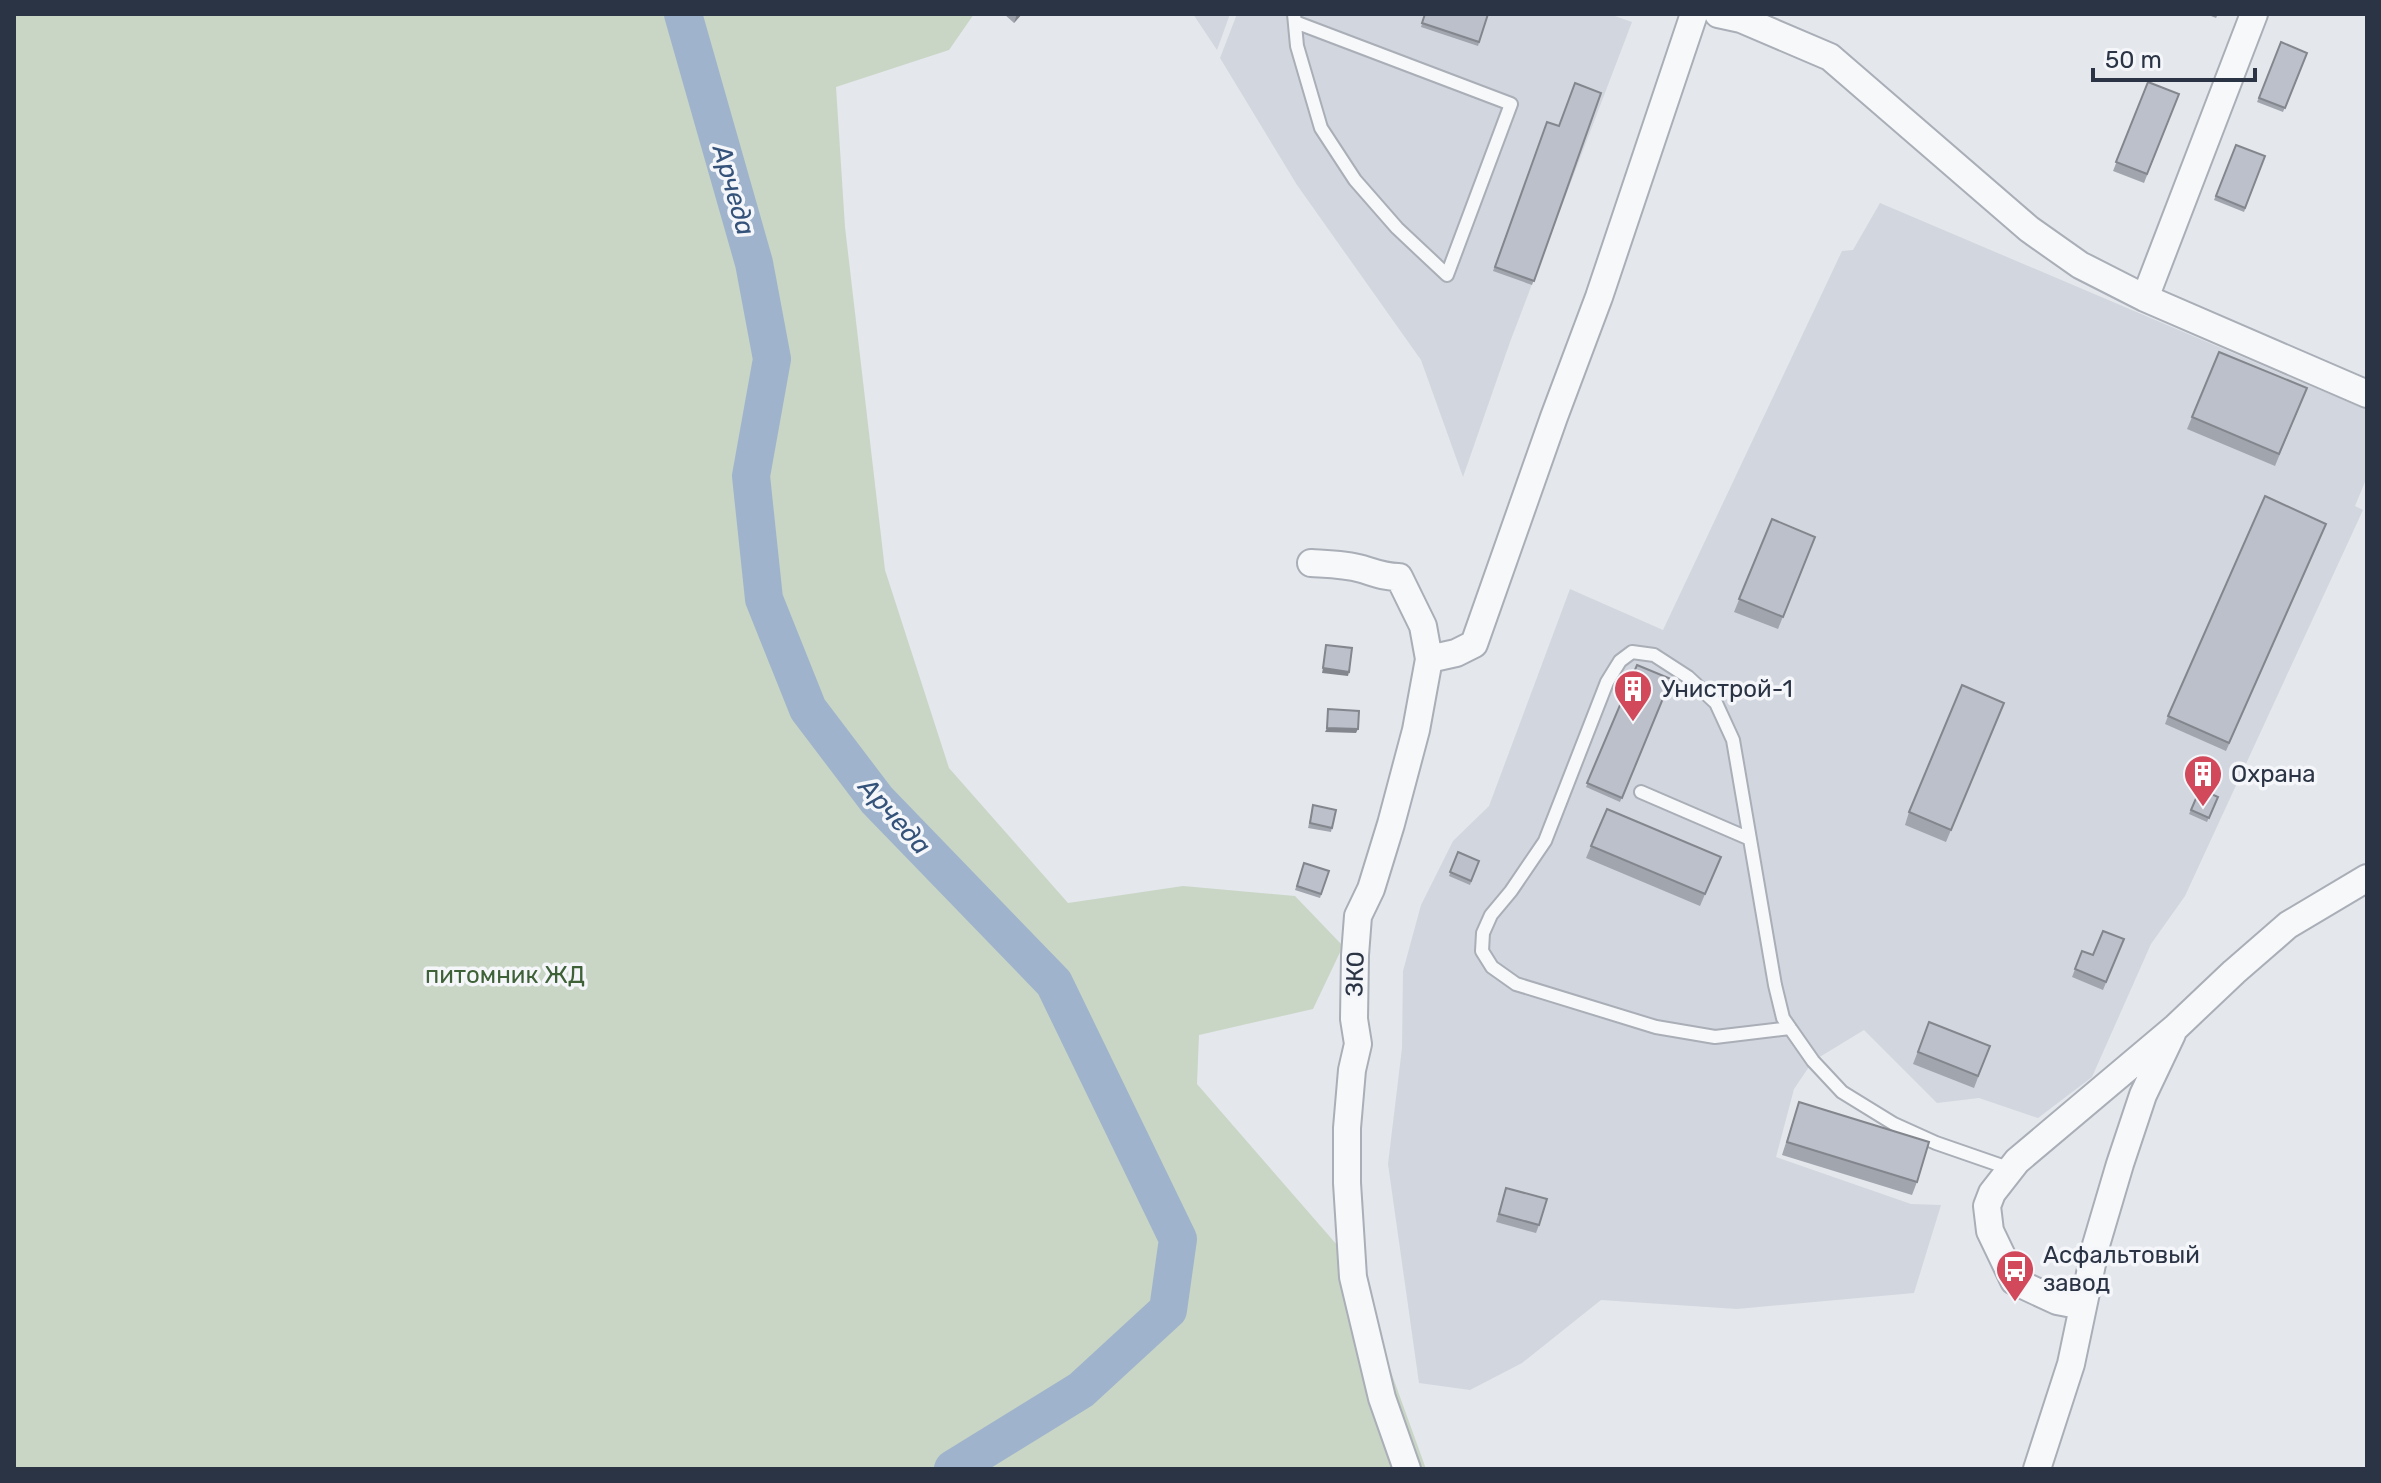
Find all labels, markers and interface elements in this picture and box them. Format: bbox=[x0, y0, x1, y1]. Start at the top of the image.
scale bar bbox=[2093, 32, 2255, 82]
text: 50 m bbox=[2105, 46, 2162, 74]
water label: Арчеда bbox=[705, 139, 761, 239]
building icon: Унистрой-1 bbox=[1612, 668, 1654, 723]
place label: Унистрой-1 bbox=[1661, 675, 1793, 703]
building icon: Охрана bbox=[2182, 753, 2224, 808]
place label: Охрана bbox=[2231, 760, 2316, 788]
water label: Арчеда bbox=[851, 770, 937, 861]
street label: ЗКО bbox=[1340, 951, 1370, 997]
park label: питомник ЖД bbox=[425, 961, 585, 989]
place label: Асфальтовый завод bbox=[2043, 1241, 2200, 1297]
bus stop icon: Асфальтовый завод bbox=[1994, 1248, 2036, 1303]

